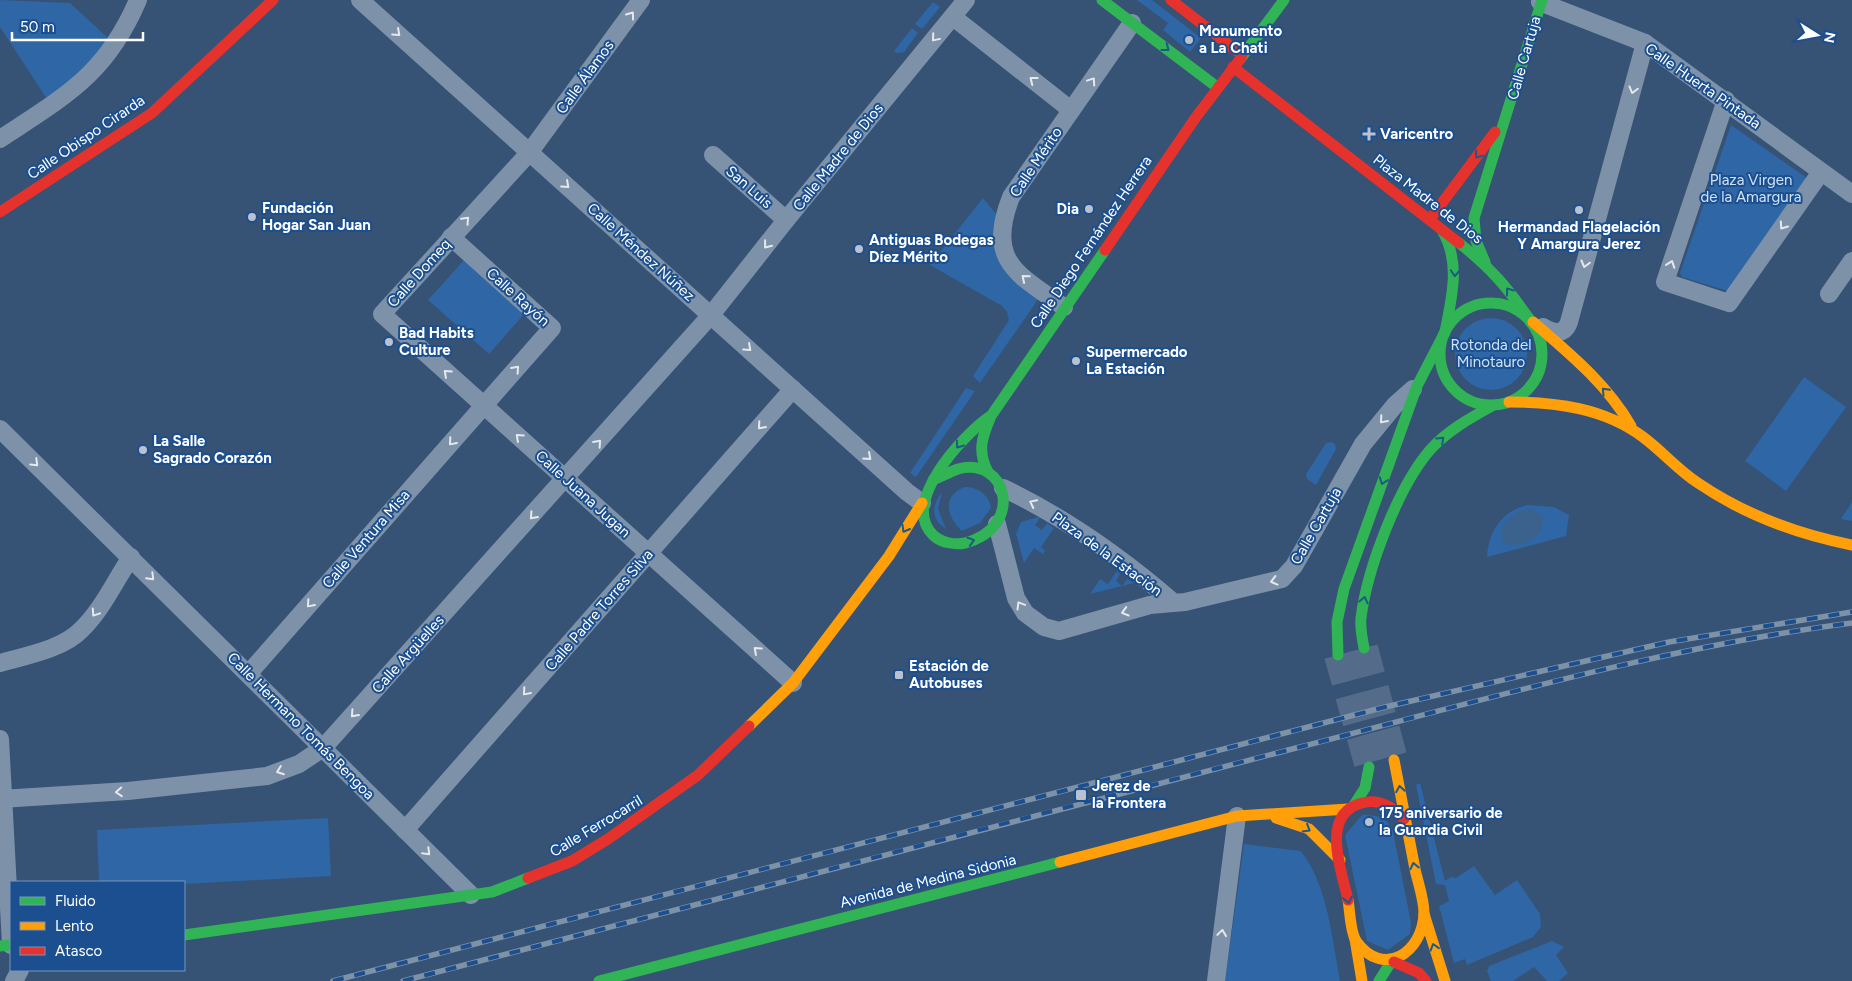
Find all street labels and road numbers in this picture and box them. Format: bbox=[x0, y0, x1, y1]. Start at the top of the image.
street label: Calle Cartuja bbox=[1503, 14, 1545, 102]
street label: Calle Álamos bbox=[552, 37, 618, 117]
street label: Calle Huerta Pintada bbox=[1642, 39, 1764, 133]
street label: Calle Obispo Cirarda bbox=[24, 91, 148, 183]
street label: Calle Madre de Dios bbox=[789, 100, 887, 214]
street label: Calle Mérito bbox=[1006, 123, 1066, 201]
street label: Plaza Madre de Dios bbox=[1369, 150, 1487, 248]
street label: Calle Diego Fernández Herrera bbox=[1026, 152, 1156, 332]
street label: San Luis bbox=[722, 162, 776, 212]
street label: Calle Méndez Núñez bbox=[584, 199, 698, 305]
street label: Calle Domeq bbox=[384, 235, 454, 311]
street label: Calle Rayón bbox=[483, 264, 553, 330]
street label: Calle Juana Jugan bbox=[532, 447, 634, 541]
street label: Calle Cartuja bbox=[1287, 484, 1345, 568]
street label: Calle Ventura Misa bbox=[318, 486, 414, 592]
street label: Plaza de la Estación bbox=[1049, 508, 1165, 600]
street label: Calle Padre Torres Silva bbox=[541, 546, 657, 674]
street label: Calle Argüelles bbox=[368, 611, 448, 697]
street label: Calle Hermano Tomás Bengoa bbox=[224, 649, 378, 803]
street label: Calle Ferrocarril bbox=[546, 791, 646, 861]
street label: Avenida de Medina Sidonia bbox=[838, 850, 1018, 912]

